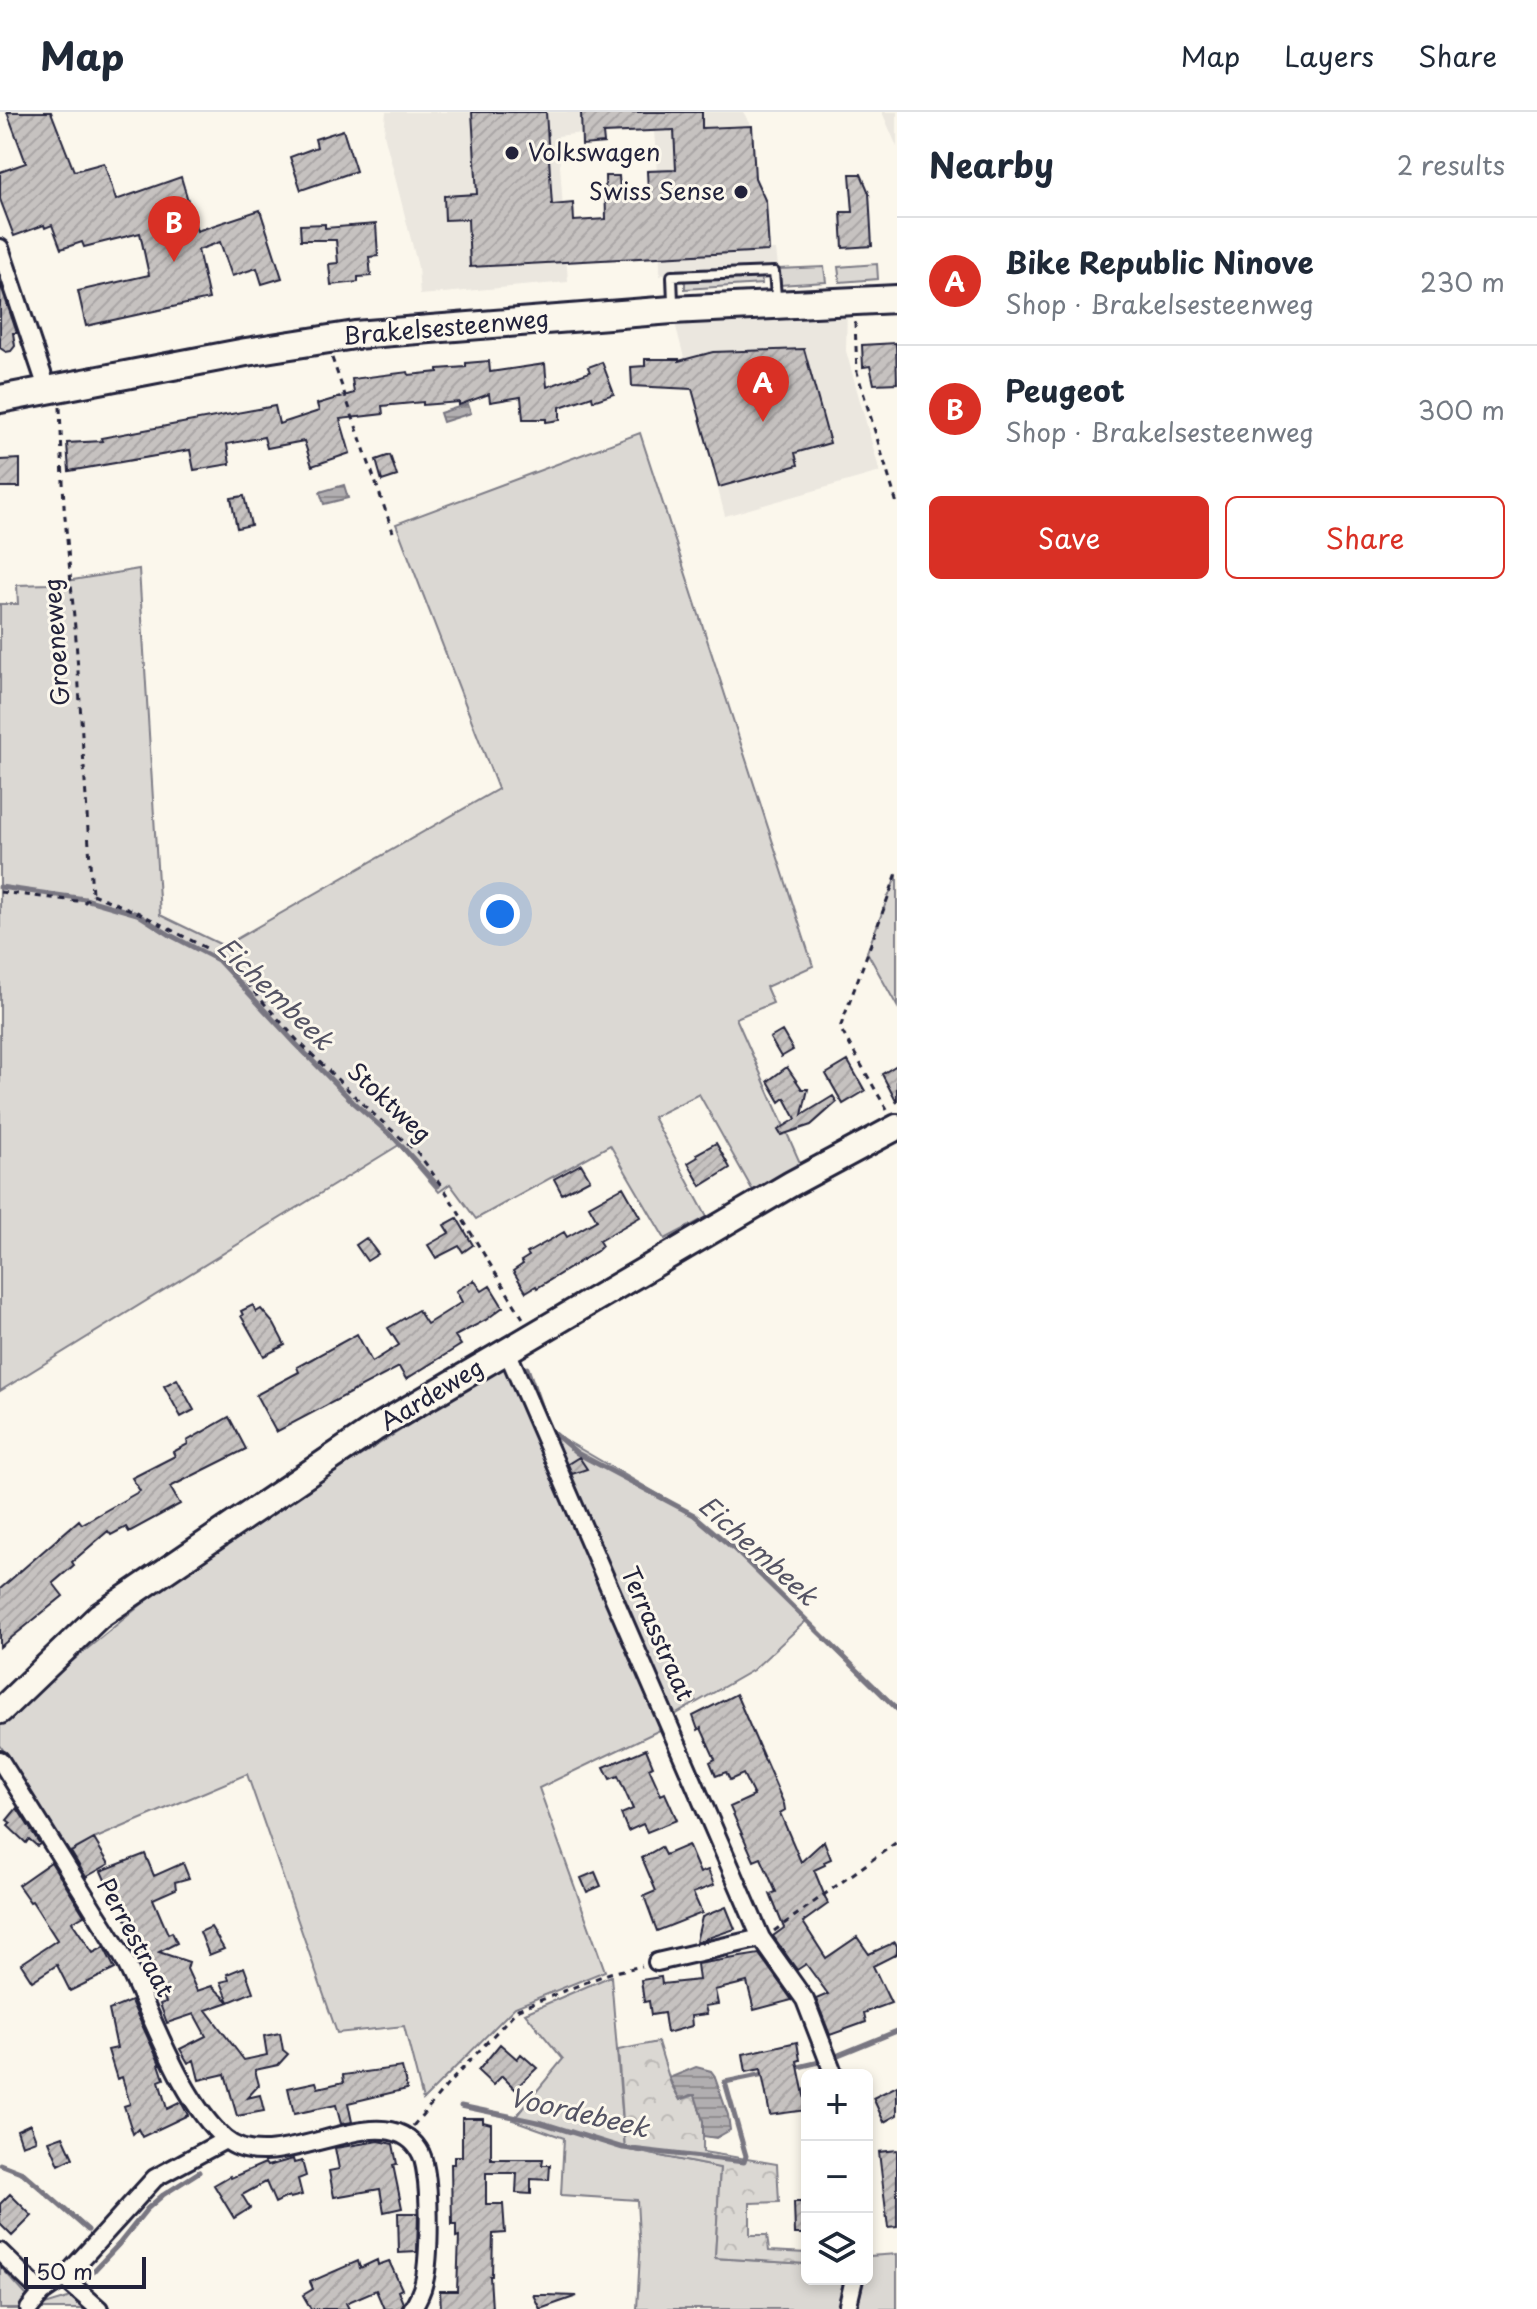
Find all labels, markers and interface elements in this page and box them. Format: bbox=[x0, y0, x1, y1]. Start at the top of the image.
text: Map bbox=[40, 27, 124, 84]
text: Map bbox=[1180, 34, 1240, 77]
text: Layers bbox=[1284, 34, 1374, 77]
text: Share bbox=[1418, 34, 1497, 77]
place label: Volkswagen bbox=[528, 133, 660, 169]
text: Nearby bbox=[929, 138, 1054, 190]
marker: Volkswagen bbox=[503, 144, 521, 162]
text: 2 results bbox=[1397, 145, 1505, 184]
place label: Swiss Sense bbox=[589, 172, 725, 208]
marker: Swiss Sense bbox=[732, 183, 750, 201]
pin: B bbox=[148, 196, 200, 262]
text: Bike Republic Ninove bbox=[1005, 239, 1314, 284]
text: A bbox=[945, 262, 965, 301]
text: 230 m bbox=[1420, 262, 1505, 301]
text: Shop · Brakelsesteenweg bbox=[1005, 284, 1314, 323]
street label: Brakelsesteenweg bbox=[341, 299, 551, 353]
pin: A bbox=[737, 356, 789, 422]
text: Peugeot bbox=[1005, 367, 1125, 412]
text: B bbox=[946, 390, 964, 429]
text: 300 m bbox=[1418, 390, 1505, 429]
text: Shop · Brakelsesteenweg bbox=[1005, 412, 1314, 451]
button: Save bbox=[929, 496, 1209, 579]
button: Share bbox=[1225, 496, 1505, 579]
street label: Groeneweg bbox=[33, 577, 77, 707]
your location bbox=[480, 894, 520, 934]
water label: Eichembeek bbox=[209, 927, 344, 1059]
street label: Stoktweg bbox=[340, 1053, 441, 1150]
street label: Aardeweg bbox=[372, 1348, 490, 1438]
water label: Eichembeek bbox=[691, 1486, 828, 1615]
street label: Terrasstraat bbox=[613, 1560, 705, 1706]
street label: Perrestraat bbox=[89, 1871, 184, 2003]
map controls bbox=[801, 2069, 873, 2285]
button: + bbox=[801, 2069, 873, 2141]
water label: Voordebeek bbox=[506, 2077, 654, 2147]
button: − bbox=[801, 2141, 873, 2213]
button: layers bbox=[801, 2213, 873, 2285]
scale bar bbox=[24, 2253, 146, 2289]
text: 50 m bbox=[36, 2254, 93, 2287]

